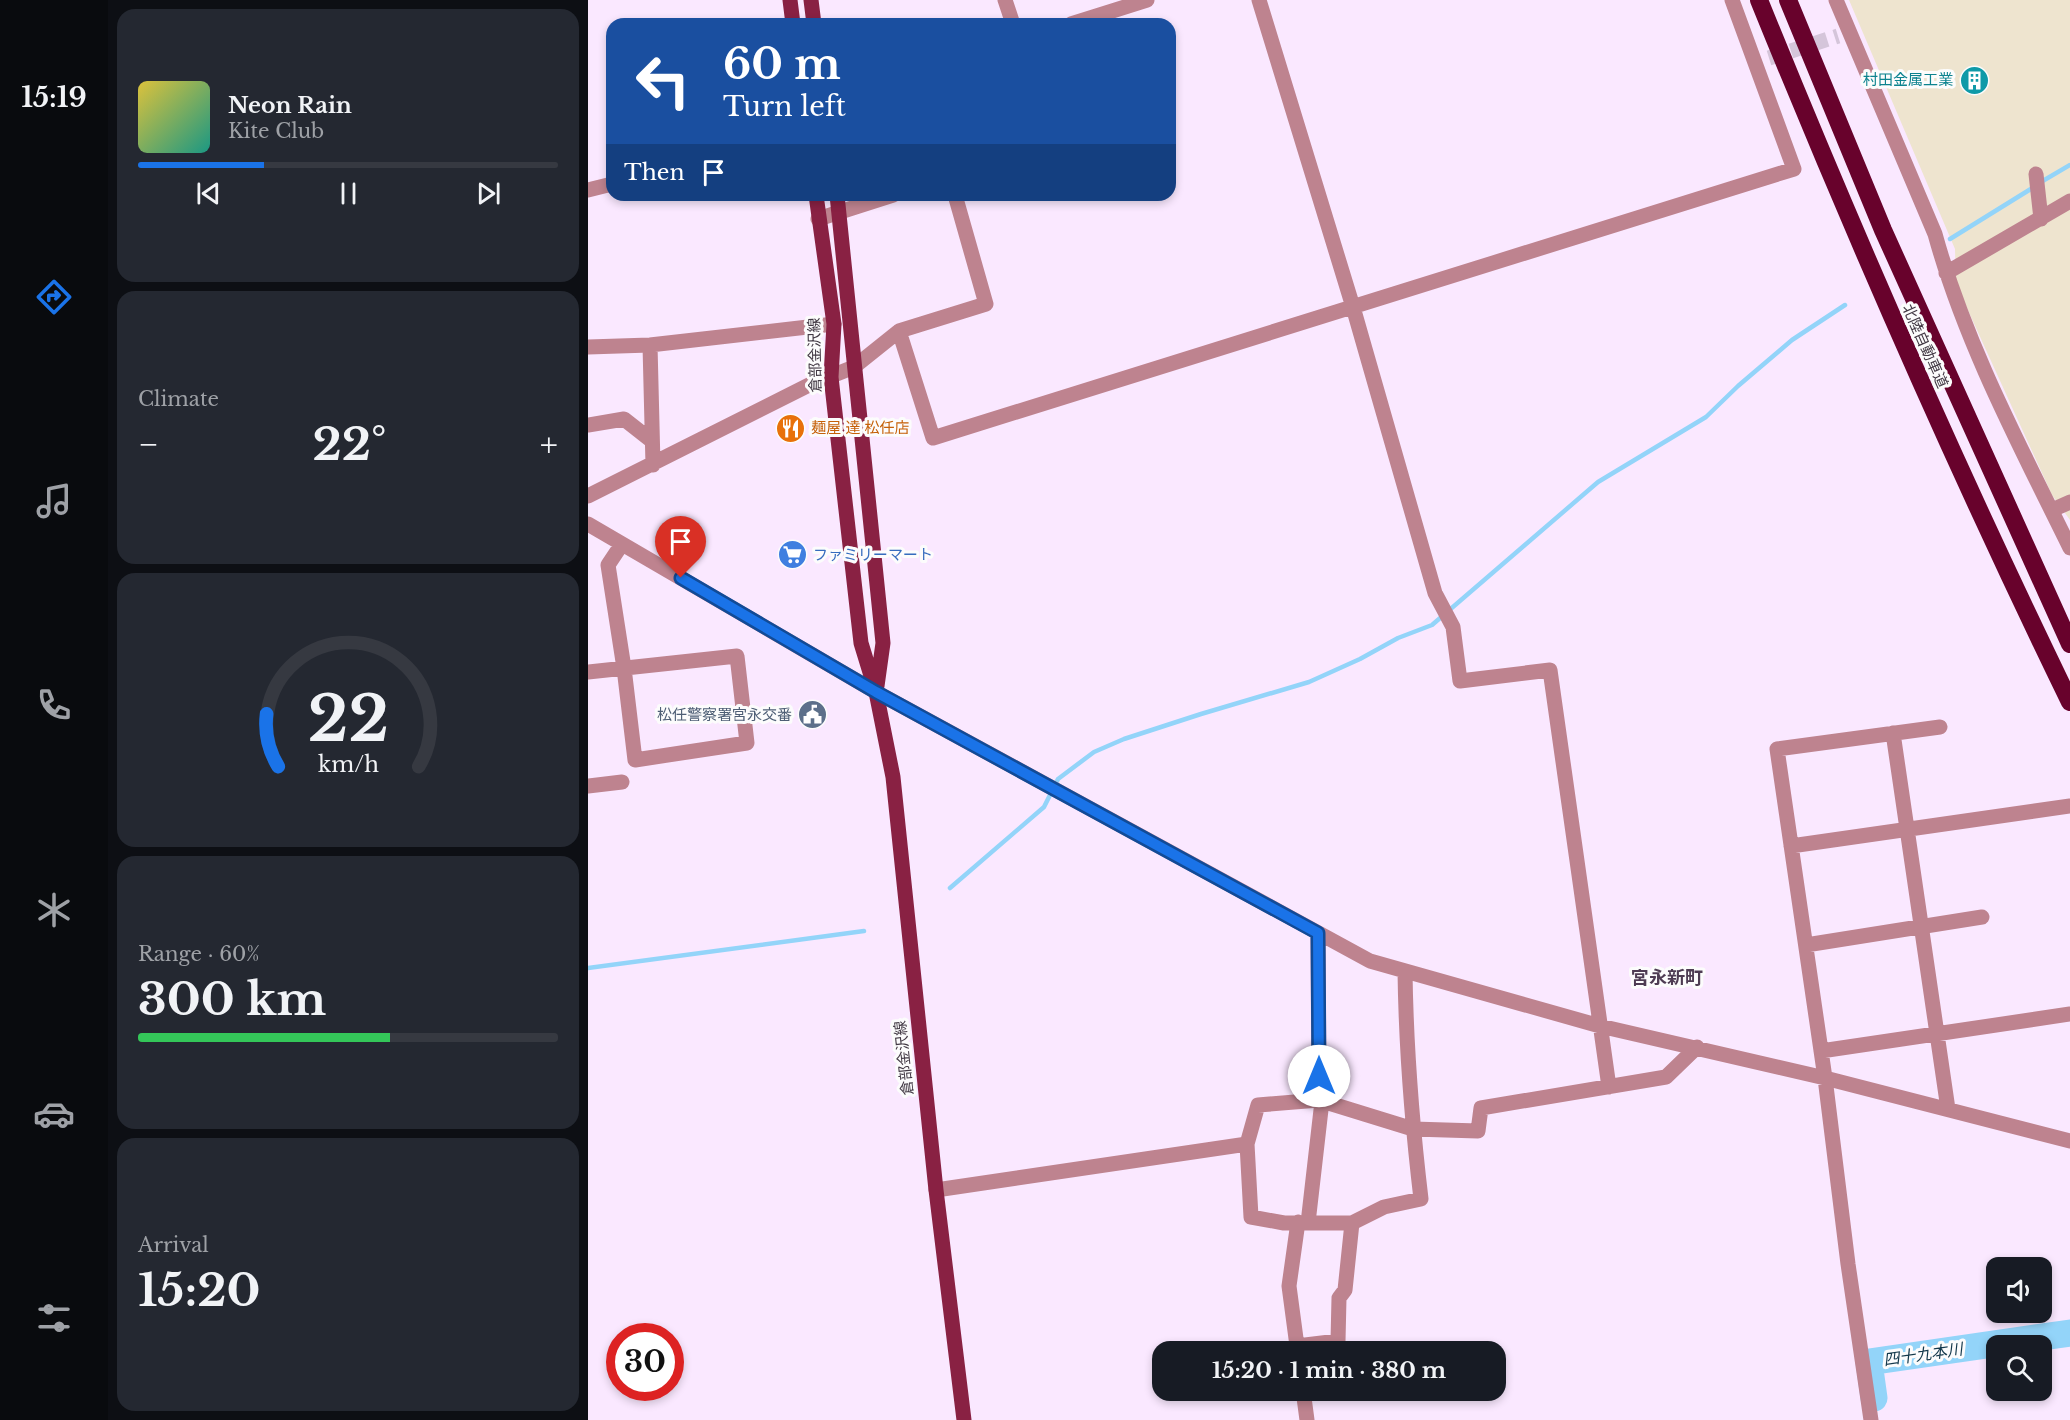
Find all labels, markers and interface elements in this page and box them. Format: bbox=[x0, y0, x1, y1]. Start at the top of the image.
text: 60 m bbox=[723, 38, 841, 90]
icon: left bbox=[624, 42, 702, 120]
building icon: 村田金属工業 bbox=[1958, 64, 1990, 96]
place label: 村田金属工業 bbox=[1863, 70, 1953, 89]
text: 15:19 bbox=[21, 81, 87, 114]
text: Turn left bbox=[723, 90, 846, 123]
text: Neon Rain bbox=[228, 92, 352, 119]
text: Kite Club bbox=[228, 119, 324, 143]
icon: arrive bbox=[697, 156, 730, 189]
text: Then bbox=[624, 159, 685, 186]
icon: previous bbox=[192, 177, 225, 210]
icon: pause bbox=[332, 177, 365, 210]
icon: next bbox=[472, 177, 505, 210]
icon: directions bbox=[33, 276, 75, 318]
street label: 北陸自動車道 bbox=[1898, 301, 1952, 391]
street label: 倉部金沢線 bbox=[804, 317, 825, 393]
text: Climate bbox=[138, 387, 219, 411]
restaurant icon: 麺屋 達 松任店 bbox=[774, 412, 806, 444]
text: 22° bbox=[313, 416, 386, 472]
place label: 麺屋 達 松任店 bbox=[811, 418, 910, 437]
text: − bbox=[138, 424, 159, 465]
text: + bbox=[540, 424, 558, 465]
icon: music bbox=[33, 480, 75, 522]
pin bbox=[655, 516, 706, 578]
icon: arrive bbox=[664, 525, 697, 558]
supermarket icon: ファミリーマート bbox=[776, 539, 808, 571]
place label: ファミリーマート bbox=[813, 545, 933, 564]
text: 22 bbox=[307, 680, 389, 758]
icon: phone bbox=[33, 684, 75, 726]
public building icon: 松任警察署宮永交番 bbox=[797, 699, 829, 731]
place label: 松任警察署宮永交番 bbox=[657, 705, 792, 724]
text: km/h bbox=[318, 751, 379, 778]
icon: climate bbox=[33, 889, 75, 931]
text: Range · 60% bbox=[138, 942, 260, 966]
district label: 宮永新町 bbox=[1631, 967, 1703, 989]
text: 300 km bbox=[138, 971, 326, 1027]
street label: 倉部金沢線 bbox=[890, 1020, 917, 1096]
position arrow bbox=[1287, 1044, 1351, 1108]
icon: car bbox=[33, 1093, 75, 1135]
text: Arrival bbox=[138, 1233, 209, 1257]
map controls bbox=[1986, 1257, 2052, 1401]
button: sound bbox=[1986, 1257, 2052, 1323]
text: 15:20 bbox=[138, 1262, 260, 1318]
icon: filters bbox=[33, 1297, 75, 1339]
speed limit sign: 30 bbox=[606, 1323, 684, 1401]
button: search bbox=[1986, 1335, 2052, 1401]
water label: 四十九本川 bbox=[1882, 1338, 1966, 1369]
text: 15:20 · 1 min · 380 m bbox=[1212, 1357, 1446, 1384]

